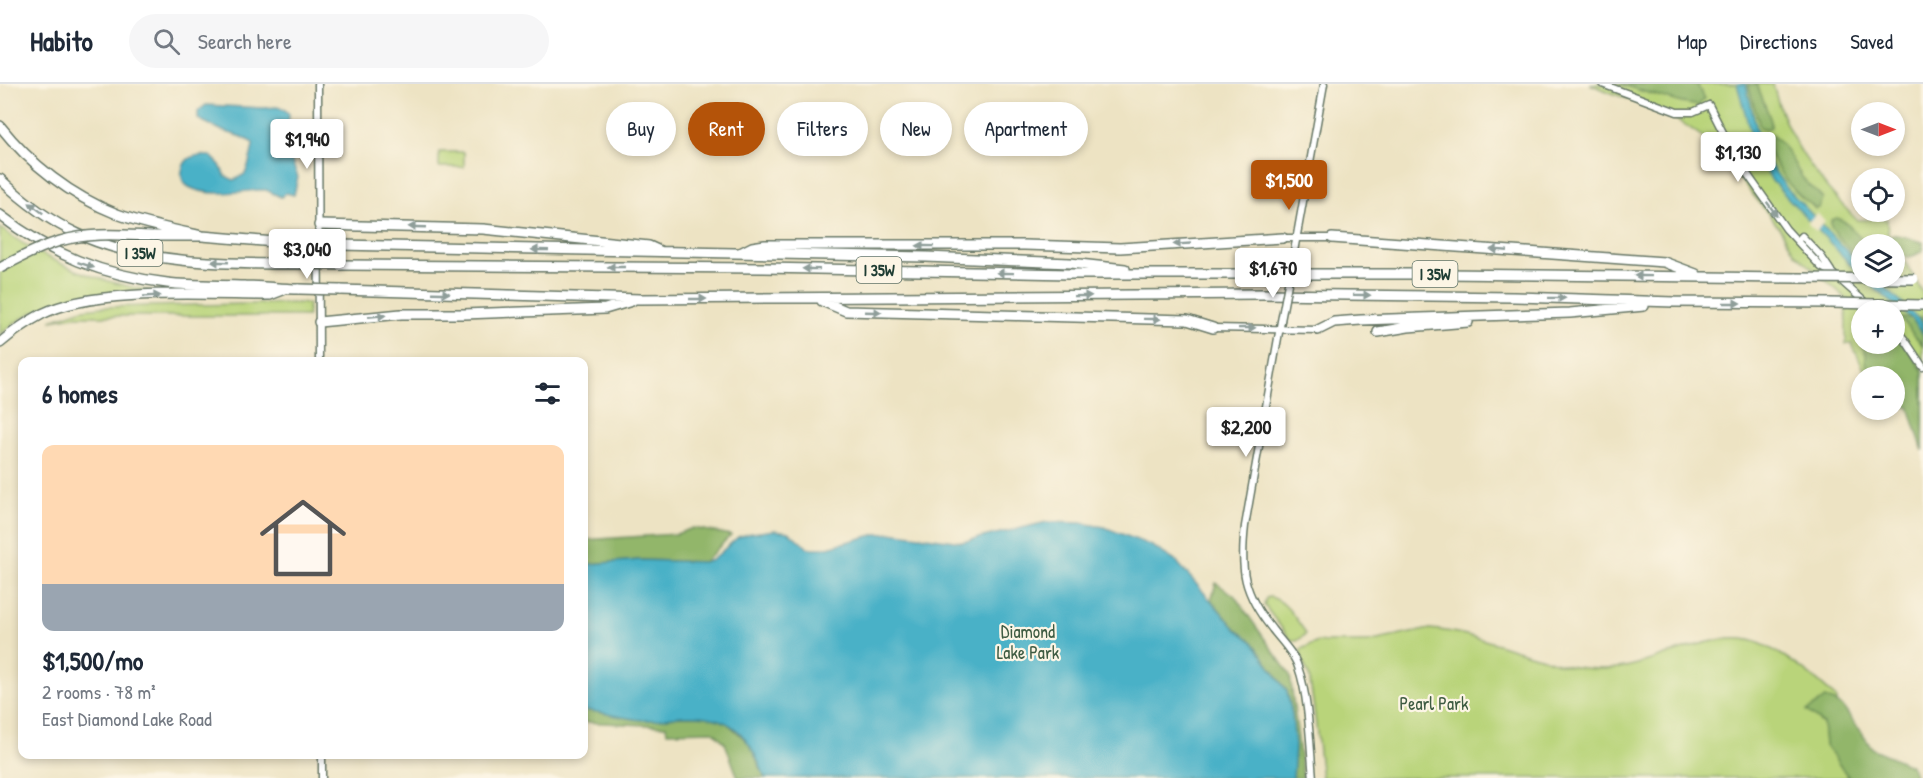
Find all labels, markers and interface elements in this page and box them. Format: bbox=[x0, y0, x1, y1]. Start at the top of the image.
search box bbox=[129, 14, 549, 68]
text: Habito bbox=[30, 22, 93, 60]
icon: search bbox=[150, 25, 183, 58]
text: Search here bbox=[198, 26, 292, 56]
text: Map bbox=[1677, 27, 1707, 56]
text: Directions bbox=[1740, 27, 1817, 56]
text: Saved bbox=[1850, 27, 1893, 56]
chip: Buy bbox=[606, 102, 676, 156]
chip: Rent bbox=[688, 102, 765, 156]
chip: Filters bbox=[777, 102, 868, 156]
chip: New bbox=[880, 102, 952, 156]
chip: Apartment bbox=[964, 102, 1088, 156]
north arrow bbox=[1851, 102, 1905, 156]
map controls bbox=[1851, 102, 1905, 420]
pin: $1,940 bbox=[258, 119, 356, 170]
text: $1,940 bbox=[284, 125, 330, 152]
pin: $1,130 bbox=[1689, 132, 1787, 183]
text: $1,130 bbox=[1715, 138, 1761, 165]
pin: $1,500 bbox=[1240, 160, 1338, 211]
text: $1,500 bbox=[1265, 166, 1313, 193]
button: locate bbox=[1851, 168, 1905, 222]
one-way arrow bbox=[1765, 201, 1777, 216]
one-way arrow bbox=[28, 202, 44, 214]
one-way arrow bbox=[408, 222, 427, 231]
pin: $3,040 bbox=[258, 229, 356, 280]
button: layers bbox=[1851, 234, 1905, 288]
text: $3,040 bbox=[283, 235, 331, 262]
road number: I 35W bbox=[118, 240, 162, 266]
one-way arrow bbox=[1173, 240, 1192, 249]
one-way arrow bbox=[915, 241, 934, 251]
one-way arrow bbox=[531, 245, 550, 255]
one-way arrow bbox=[1489, 245, 1508, 255]
pin: $1,670 bbox=[1224, 248, 1322, 299]
text: $1,670 bbox=[1249, 254, 1297, 281]
road number: I 35W bbox=[856, 257, 902, 283]
one-way arrow bbox=[210, 258, 229, 267]
one-way arrow bbox=[77, 260, 95, 270]
road number: I 35W bbox=[1412, 261, 1458, 287]
one-way arrow bbox=[606, 262, 625, 272]
one-way arrow bbox=[801, 264, 820, 274]
one-way arrow bbox=[996, 268, 1015, 278]
one-way arrow bbox=[1633, 271, 1652, 281]
one-way arrow bbox=[431, 288, 450, 297]
one-way arrow bbox=[1353, 290, 1372, 300]
one-way arrow bbox=[143, 291, 162, 300]
one-way arrow bbox=[1074, 292, 1093, 301]
one-way arrow bbox=[689, 294, 708, 304]
one-way arrow bbox=[1548, 294, 1567, 303]
one-way arrow bbox=[1723, 298, 1742, 308]
button: + bbox=[1851, 300, 1905, 354]
one-way arrow bbox=[863, 307, 882, 317]
one-way arrow bbox=[368, 311, 387, 321]
one-way arrow bbox=[1142, 315, 1161, 324]
one-way arrow bbox=[1237, 323, 1256, 333]
button: − bbox=[1851, 366, 1905, 420]
text: 6 homes bbox=[42, 376, 118, 411]
icon: filters bbox=[531, 377, 564, 410]
pin: $2,200 bbox=[1197, 407, 1295, 458]
text: $2,200 bbox=[1221, 413, 1271, 440]
icon: home bbox=[249, 484, 357, 592]
park label: Diamond Lake Park bbox=[997, 619, 1060, 665]
text: $1,500/mo bbox=[42, 643, 143, 678]
text: 2 rooms · 78 m² bbox=[42, 678, 156, 705]
park label: Pearl Park bbox=[1400, 691, 1469, 716]
text: East Diamond Lake Road bbox=[42, 705, 212, 732]

